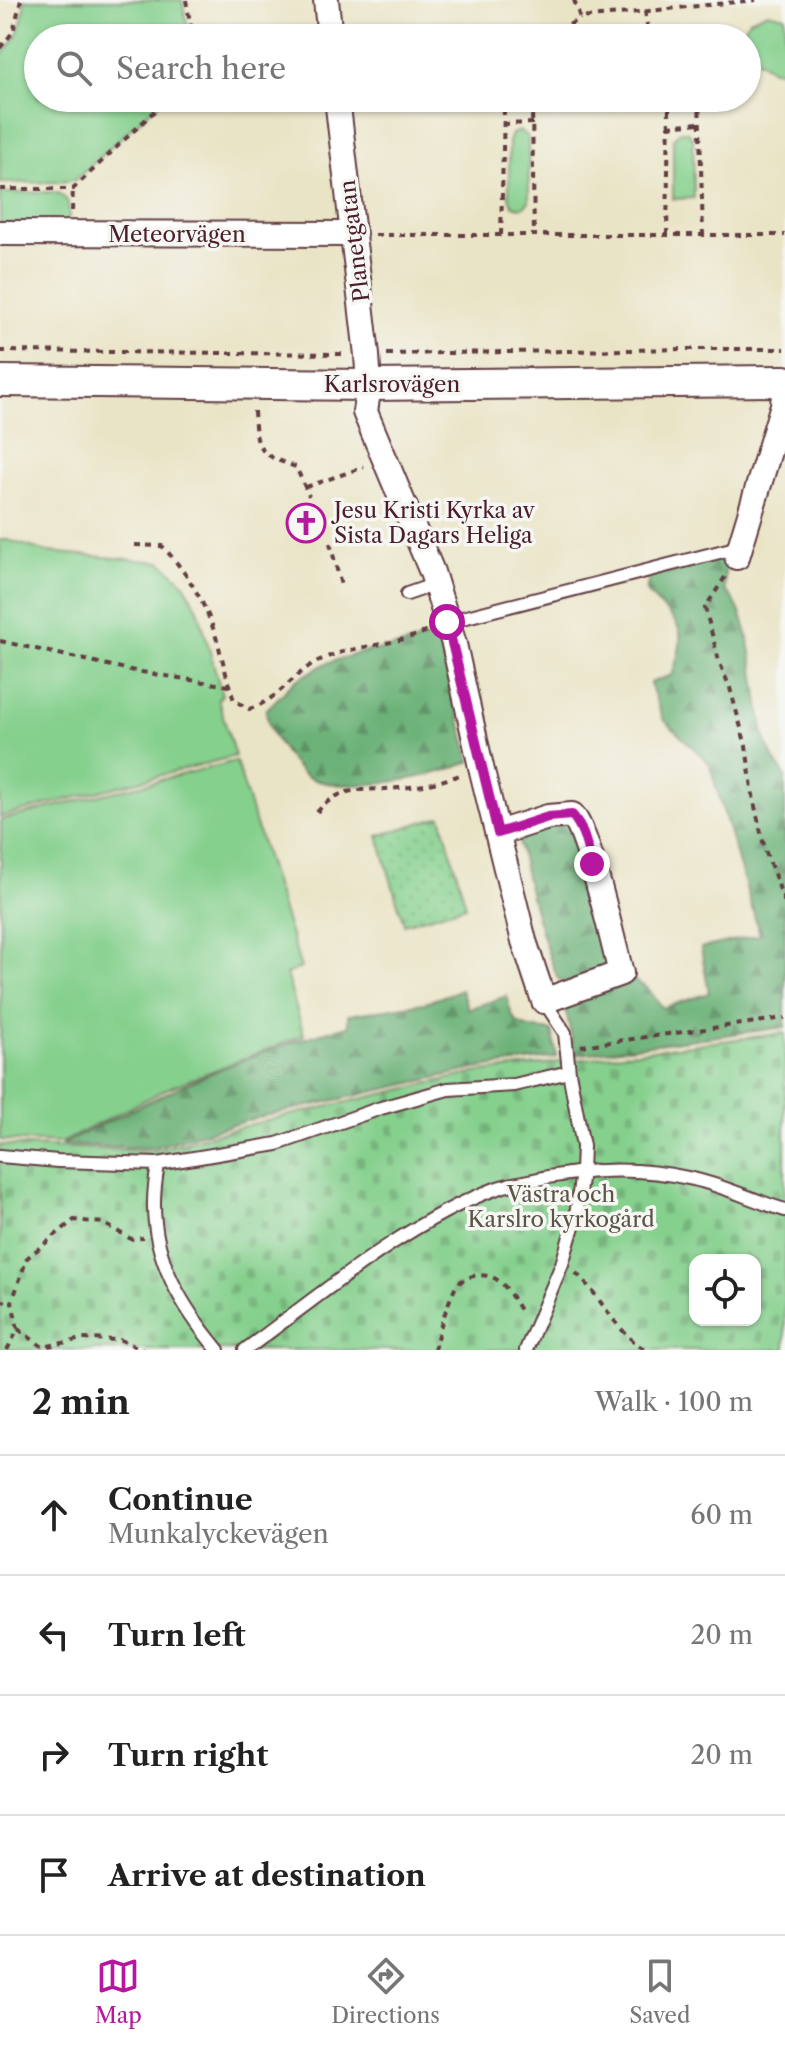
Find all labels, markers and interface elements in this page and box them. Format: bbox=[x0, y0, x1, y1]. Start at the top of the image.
search box bbox=[24, 24, 761, 112]
icon: search bbox=[52, 46, 96, 90]
text: Search here bbox=[116, 50, 286, 87]
street label: Planetgatan bbox=[334, 178, 375, 304]
street label: Meteorvägen bbox=[108, 221, 246, 248]
street label: Karlsrovägen bbox=[324, 371, 460, 398]
place label: Jesu Kristi Kyrka av Sista Dagars Heliga bbox=[331, 497, 536, 549]
church icon: Jesu Kristi Kyrka av Sista Dagars Heliga bbox=[285, 502, 327, 544]
route start bbox=[429, 604, 465, 640]
route end bbox=[574, 846, 610, 882]
park label: Västra och Karslro kyrkogård bbox=[467, 1181, 655, 1233]
map controls bbox=[689, 1254, 761, 1326]
button: locate bbox=[689, 1254, 761, 1326]
text: 2 min bbox=[32, 1381, 130, 1423]
text: Walk · 100 m bbox=[595, 1386, 753, 1418]
text: Continue bbox=[108, 1481, 253, 1518]
icon: ahead bbox=[32, 1493, 76, 1537]
text: 60 m bbox=[690, 1499, 753, 1531]
text: Munkalyckevägen bbox=[108, 1518, 329, 1550]
icon: left bbox=[32, 1613, 76, 1657]
text: Turn left bbox=[108, 1617, 245, 1654]
text: 20 m bbox=[690, 1619, 753, 1651]
icon: right bbox=[32, 1733, 76, 1777]
text: Turn right bbox=[108, 1737, 268, 1774]
text: 20 m bbox=[690, 1739, 753, 1771]
icon: arrive bbox=[32, 1853, 76, 1897]
text: Arrive at destination bbox=[108, 1857, 426, 1894]
tab: Map bbox=[95, 1954, 142, 2029]
tab: Directions bbox=[331, 1954, 440, 2029]
tab: Saved bbox=[629, 1954, 690, 2029]

